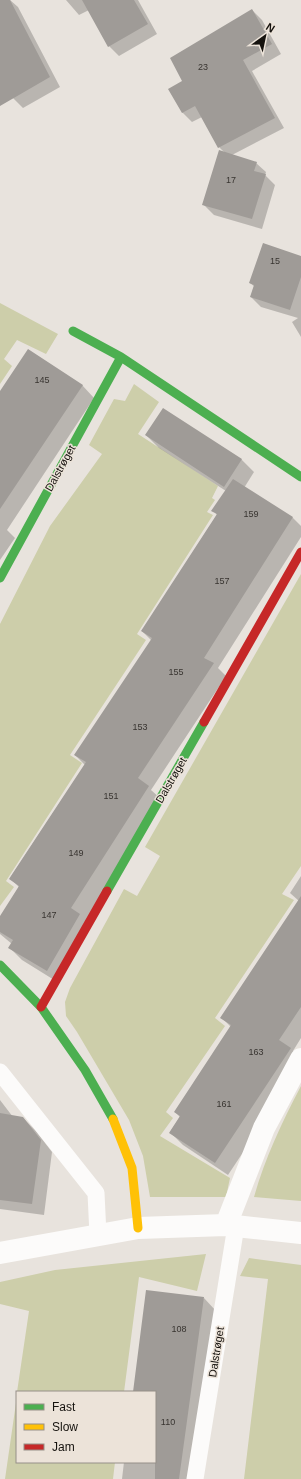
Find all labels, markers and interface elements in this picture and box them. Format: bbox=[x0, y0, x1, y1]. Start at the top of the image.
north arrow bbox=[245, 16, 285, 56]
text: N bbox=[264, 20, 277, 35]
house number: 23 bbox=[198, 62, 208, 72]
house number: 17 bbox=[226, 175, 236, 185]
house number: 15 bbox=[270, 256, 280, 266]
house number: 145 bbox=[34, 375, 50, 385]
street label: Dalstrøget bbox=[42, 443, 78, 493]
house number: 159 bbox=[243, 509, 259, 519]
house number: 157 bbox=[214, 576, 230, 586]
house number: 155 bbox=[168, 667, 184, 677]
house number: 153 bbox=[132, 722, 148, 732]
street label: Dalstrøget bbox=[153, 755, 189, 805]
house number: 151 bbox=[103, 791, 119, 801]
house number: 149 bbox=[68, 848, 84, 858]
house number: 147 bbox=[41, 910, 57, 920]
house number: 163 bbox=[248, 1047, 264, 1057]
house number: 161 bbox=[216, 1099, 232, 1109]
house number: 108 bbox=[171, 1324, 187, 1334]
street label: Dalstrøget bbox=[206, 1326, 226, 1378]
legend bbox=[16, 1391, 156, 1463]
text: Fast bbox=[52, 1400, 76, 1414]
house number: 110 bbox=[161, 1417, 175, 1427]
text: Slow bbox=[52, 1420, 78, 1434]
text: Jam bbox=[52, 1440, 75, 1454]

